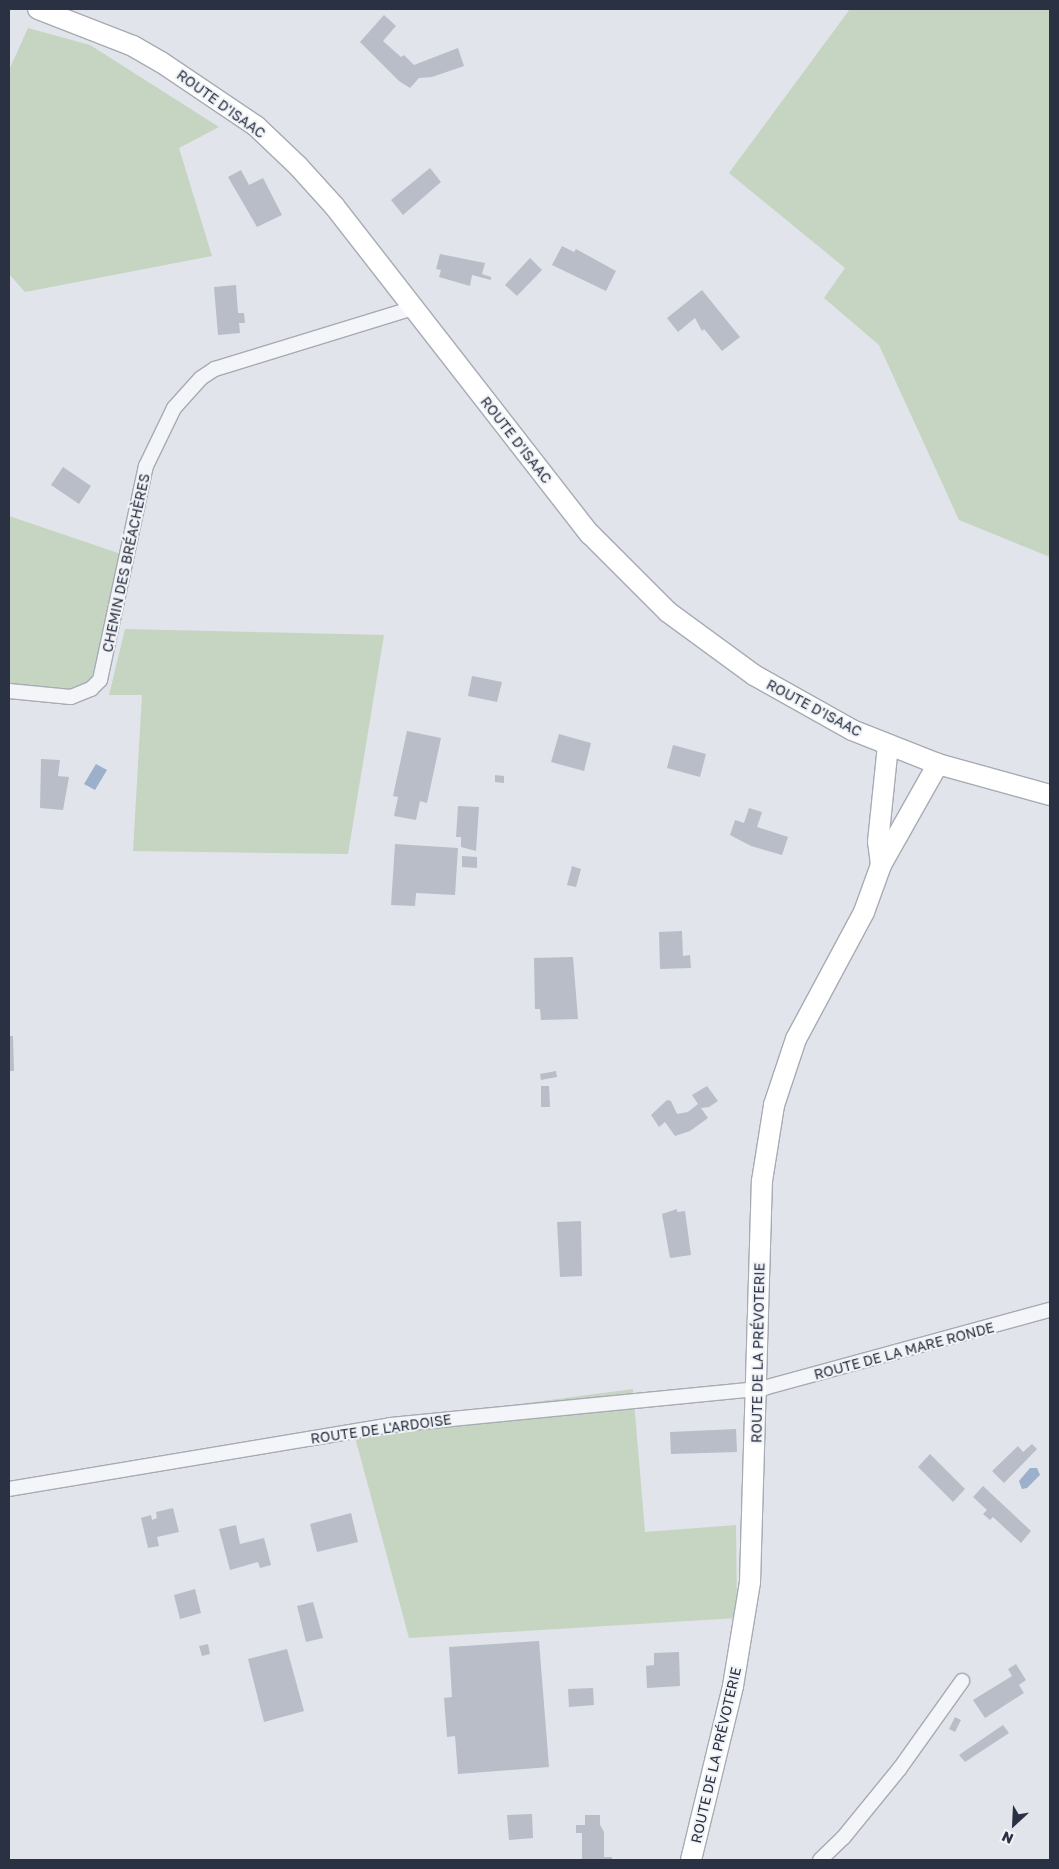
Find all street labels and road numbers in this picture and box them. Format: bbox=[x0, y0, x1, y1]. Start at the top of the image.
street label: ROUTE D'ISAAC bbox=[174, 66, 268, 142]
street label: ROUTE D'ISAAC bbox=[477, 393, 555, 487]
street label: CHEMIN DES BRÉACHÈRES bbox=[99, 472, 153, 654]
street label: ROUTE D'ISAAC bbox=[764, 676, 864, 740]
street label: ROUTE DE LA PRÉVOTERIE bbox=[748, 1263, 768, 1443]
street label: ROUTE DE LA MARE RONDE bbox=[812, 1319, 996, 1383]
street label: ROUTE DE L'ARDOISE bbox=[309, 1411, 453, 1447]
street label: ROUTE DE LA PRÉVOTERIE bbox=[688, 1665, 744, 1845]

